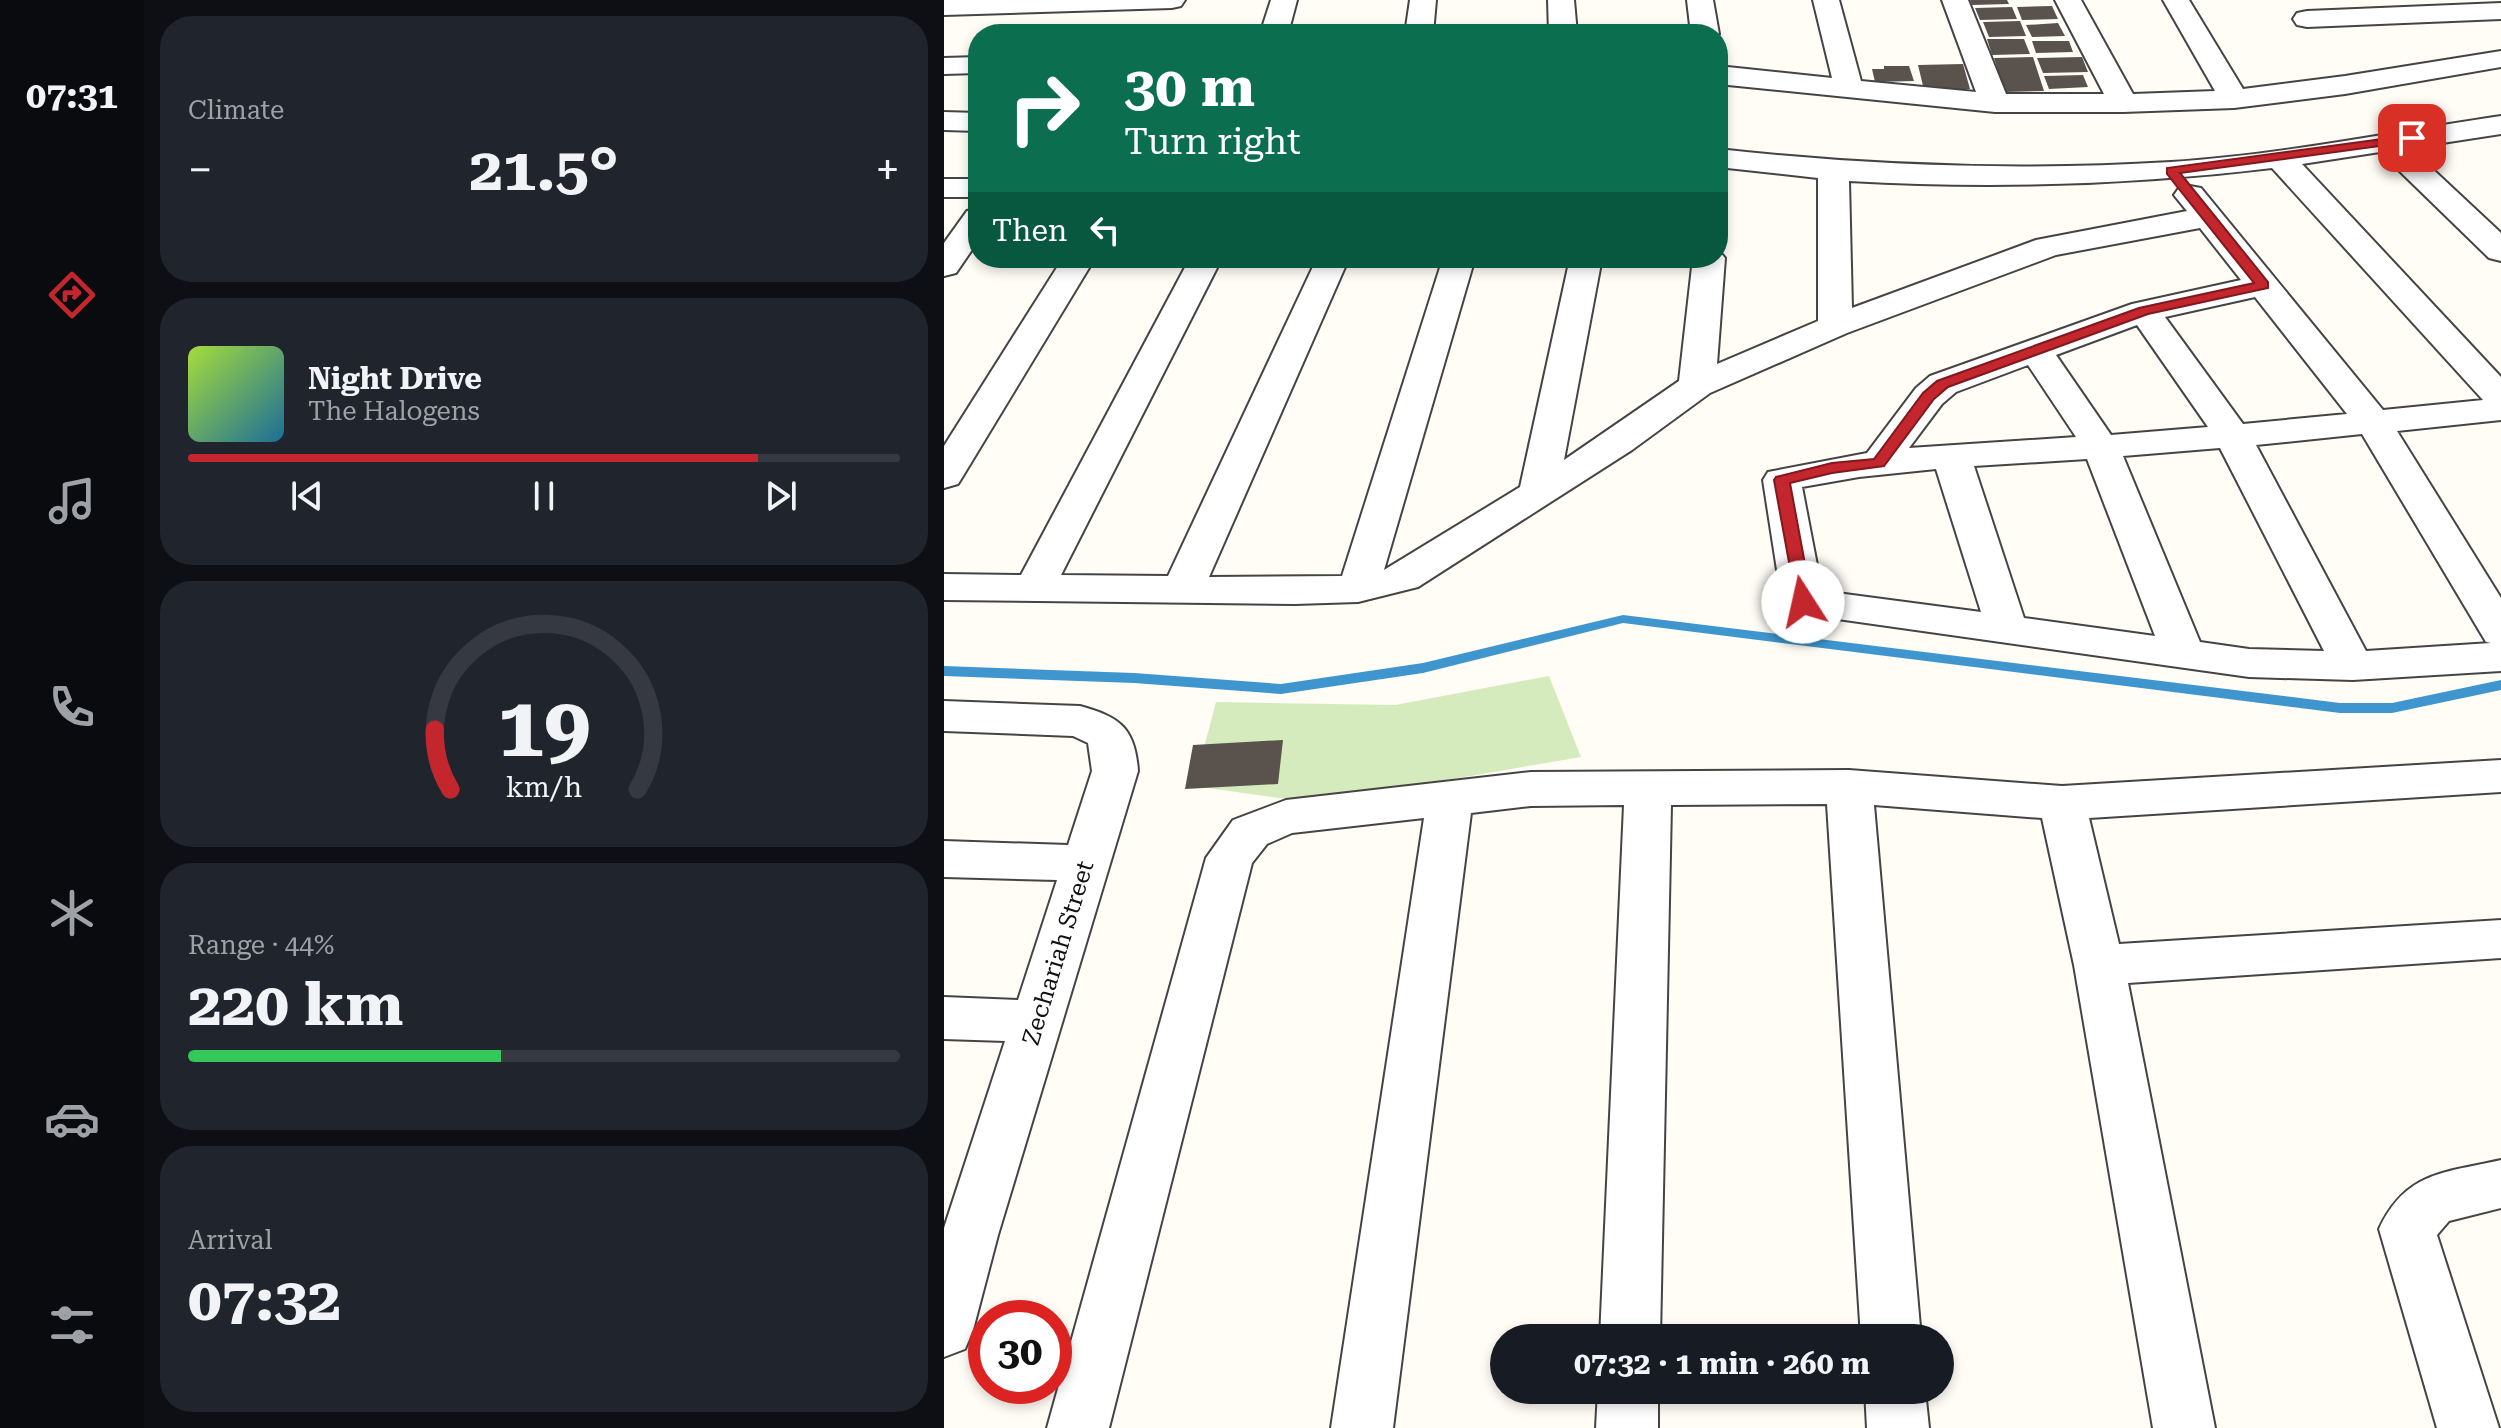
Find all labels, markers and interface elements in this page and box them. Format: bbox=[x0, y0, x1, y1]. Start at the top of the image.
text: 30 m bbox=[1124, 54, 1255, 120]
icon: right bbox=[992, 56, 1096, 160]
text: 07:31 bbox=[26, 75, 118, 117]
text: Climate bbox=[188, 95, 284, 125]
pin bbox=[2378, 104, 2446, 172]
icon: arrive bbox=[2390, 116, 2434, 160]
text: Turn right bbox=[1124, 121, 1301, 163]
text: 21.5° bbox=[469, 134, 619, 205]
text: − bbox=[188, 144, 213, 196]
text: + bbox=[875, 144, 900, 196]
icon: left bbox=[1083, 208, 1127, 252]
text: Then bbox=[992, 213, 1067, 248]
icon: directions bbox=[44, 267, 100, 323]
text: Night Drive bbox=[308, 361, 482, 396]
text: The Halogens bbox=[308, 396, 480, 426]
icon: music bbox=[44, 473, 100, 529]
icon: previous bbox=[285, 474, 329, 518]
icon: pause bbox=[522, 474, 566, 518]
icon: next bbox=[759, 474, 803, 518]
position arrow bbox=[1761, 560, 1845, 644]
icon: phone bbox=[44, 679, 100, 735]
text: 19 bbox=[497, 679, 591, 776]
text: km/h bbox=[506, 770, 582, 804]
street label: Zechariah Street bbox=[1017, 857, 1099, 1049]
icon: climate bbox=[44, 885, 100, 941]
text: Range · 44% bbox=[188, 930, 334, 960]
text: 220 km bbox=[188, 969, 403, 1040]
icon: car bbox=[44, 1091, 100, 1147]
text: Arrival bbox=[188, 1225, 273, 1255]
text: 07:32 bbox=[188, 1264, 341, 1335]
icon: filters bbox=[44, 1297, 100, 1353]
speed limit sign: 30 bbox=[968, 1300, 1072, 1404]
text: 07:32 · 1 min · 260 m bbox=[1574, 1346, 1870, 1381]

